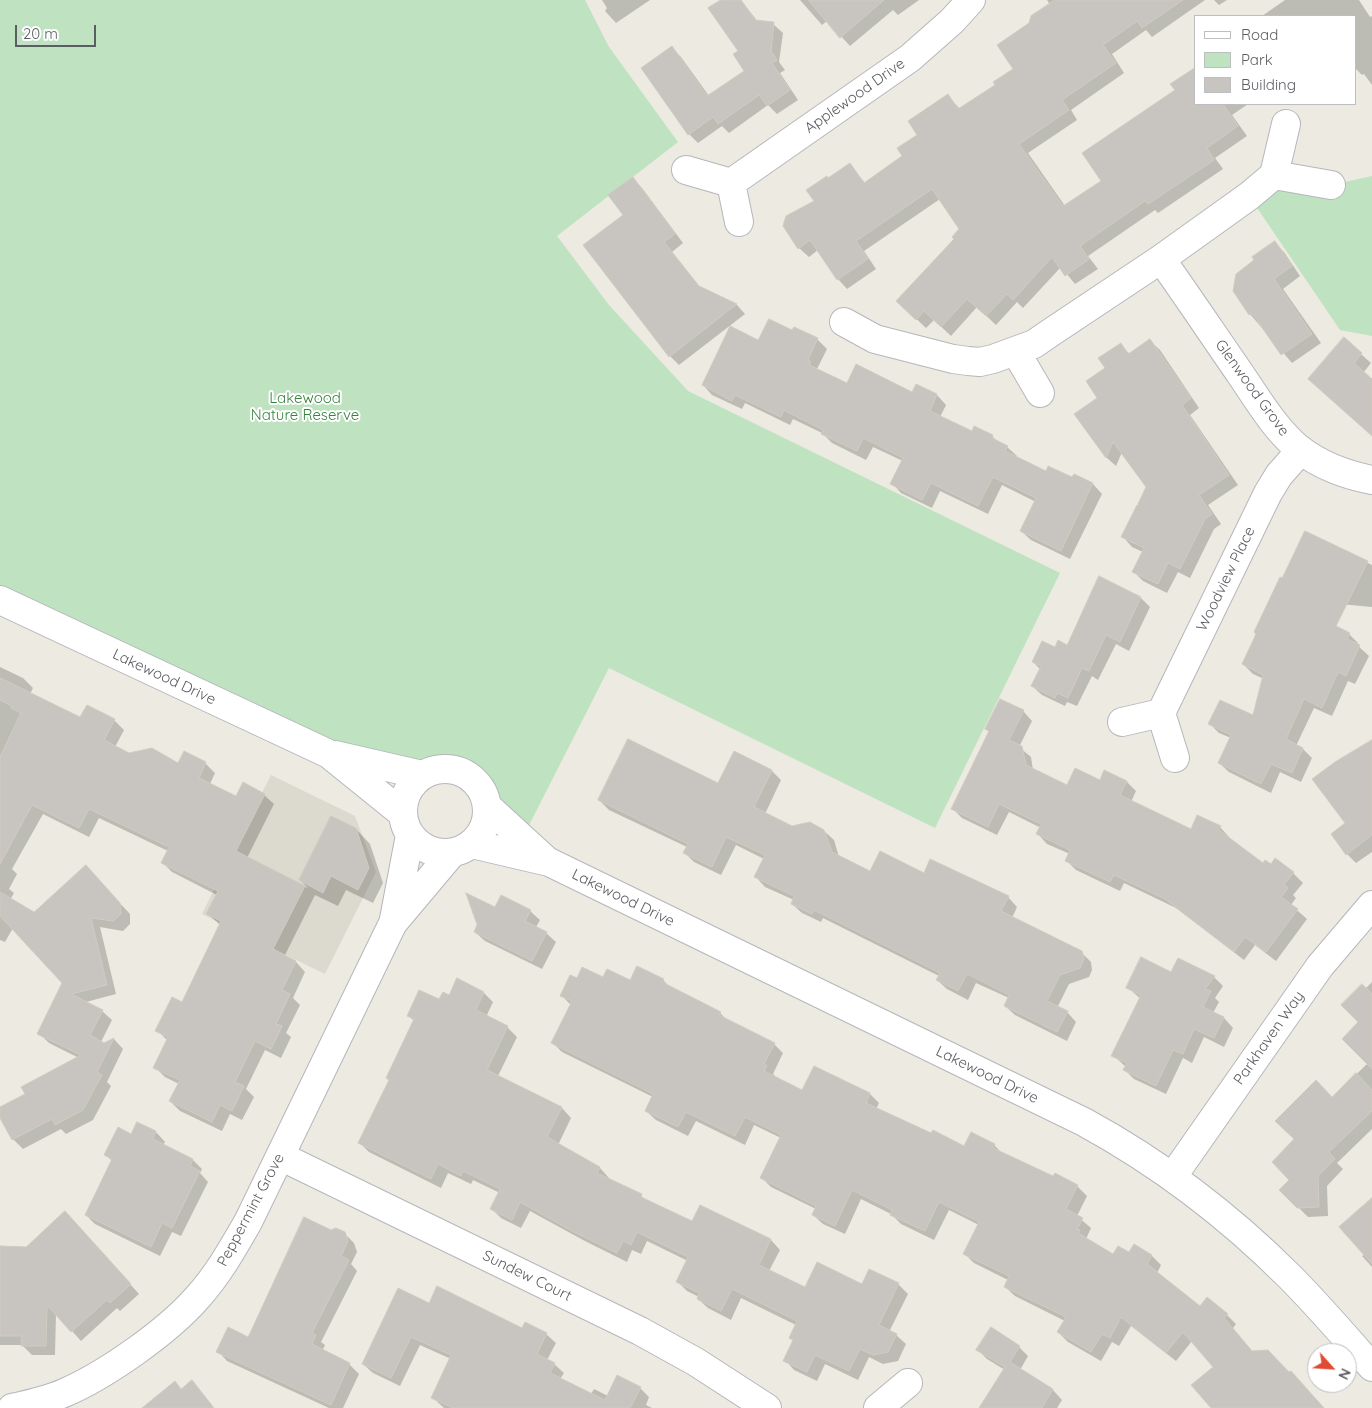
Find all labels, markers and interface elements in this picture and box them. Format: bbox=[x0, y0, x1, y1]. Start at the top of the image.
scale bar bbox=[18, 15, 99, 47]
legend bbox=[1194, 15, 1357, 105]
text: 20 m bbox=[23, 24, 58, 43]
text: Road bbox=[1241, 25, 1278, 44]
text: Park bbox=[1241, 50, 1273, 69]
street label: Applewood Drive bbox=[801, 55, 909, 137]
text: Building bbox=[1241, 75, 1296, 94]
street label: Glenwood Grove bbox=[1211, 336, 1293, 440]
park label: Lakewood Nature Reserve bbox=[251, 389, 359, 424]
street label: Woodview Place bbox=[1193, 524, 1259, 634]
street label: Lakewood Drive bbox=[109, 645, 219, 709]
street label: Lakewood Drive bbox=[569, 865, 677, 931]
street label: Parkhaven Way bbox=[1230, 988, 1308, 1088]
street label: Lakewood Drive bbox=[933, 1042, 1041, 1108]
street label: Peppermint Grove bbox=[214, 1150, 288, 1270]
street label: Sundew Court bbox=[480, 1247, 574, 1305]
north arrow bbox=[1307, 1343, 1357, 1393]
text: N bbox=[1334, 1366, 1355, 1383]

